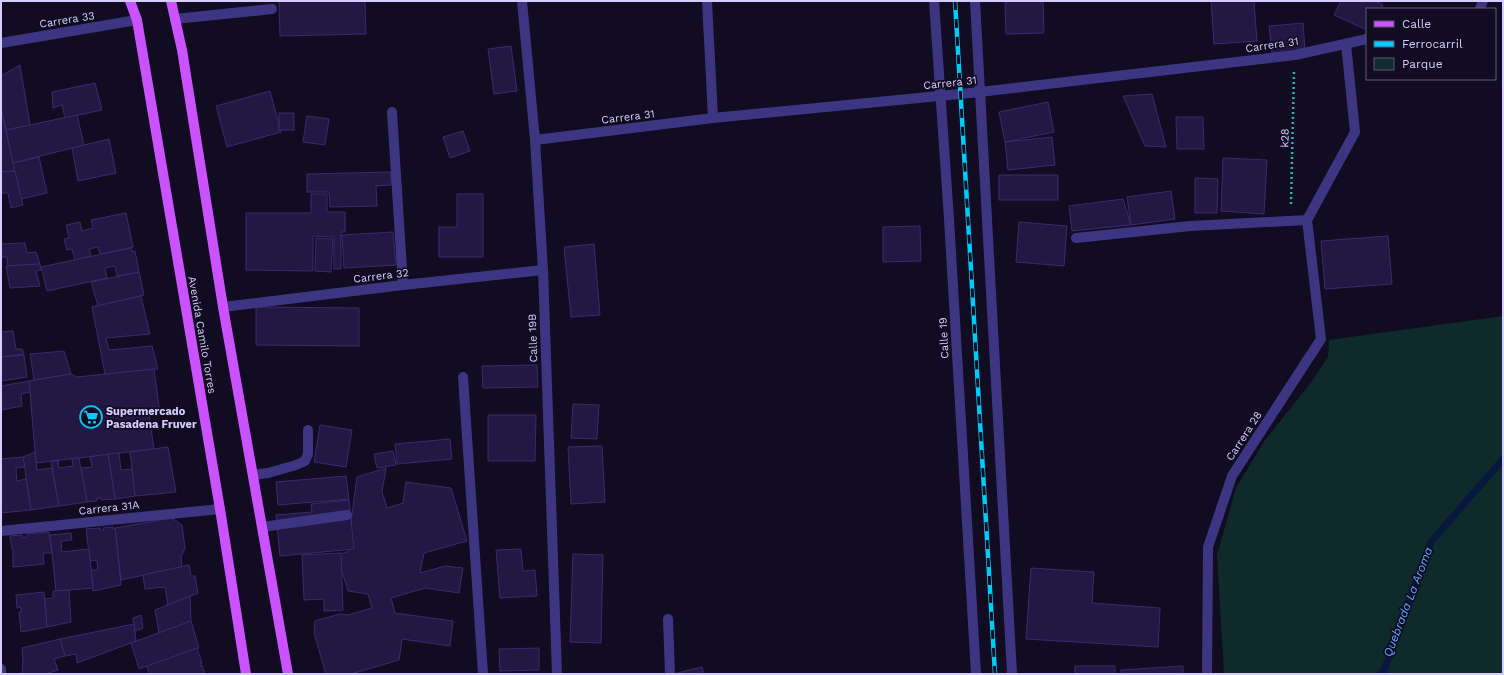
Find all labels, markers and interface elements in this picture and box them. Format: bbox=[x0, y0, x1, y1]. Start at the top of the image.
legend bbox=[1366, 8, 1496, 80]
street label: Carrera 33 bbox=[38, 9, 96, 31]
text: Calle bbox=[1402, 17, 1431, 31]
street label: Carrera 31 bbox=[1245, 35, 1299, 55]
text: Ferrocarril bbox=[1402, 37, 1463, 51]
text: Parque bbox=[1402, 57, 1443, 71]
street label: Carrera 31 bbox=[923, 74, 977, 92]
street label: Carrera 31 bbox=[601, 107, 655, 127]
street label: k28 bbox=[1278, 128, 1292, 148]
street label: Carrera 32 bbox=[353, 266, 409, 286]
street label: Avenida Camilo Torres bbox=[185, 275, 219, 395]
street label: Calle 19B bbox=[526, 313, 540, 363]
street label: Calle 19 bbox=[936, 317, 952, 359]
supermarket icon: Supermercado Pasadena Fruver bbox=[78, 404, 104, 430]
place label: Supermercado Pasadena Fruver bbox=[106, 405, 197, 431]
street label: Carrera 28 bbox=[1223, 409, 1265, 463]
street label: Carrera 31A bbox=[78, 498, 140, 518]
water label: Quebrada La Aroma bbox=[1381, 544, 1436, 659]

